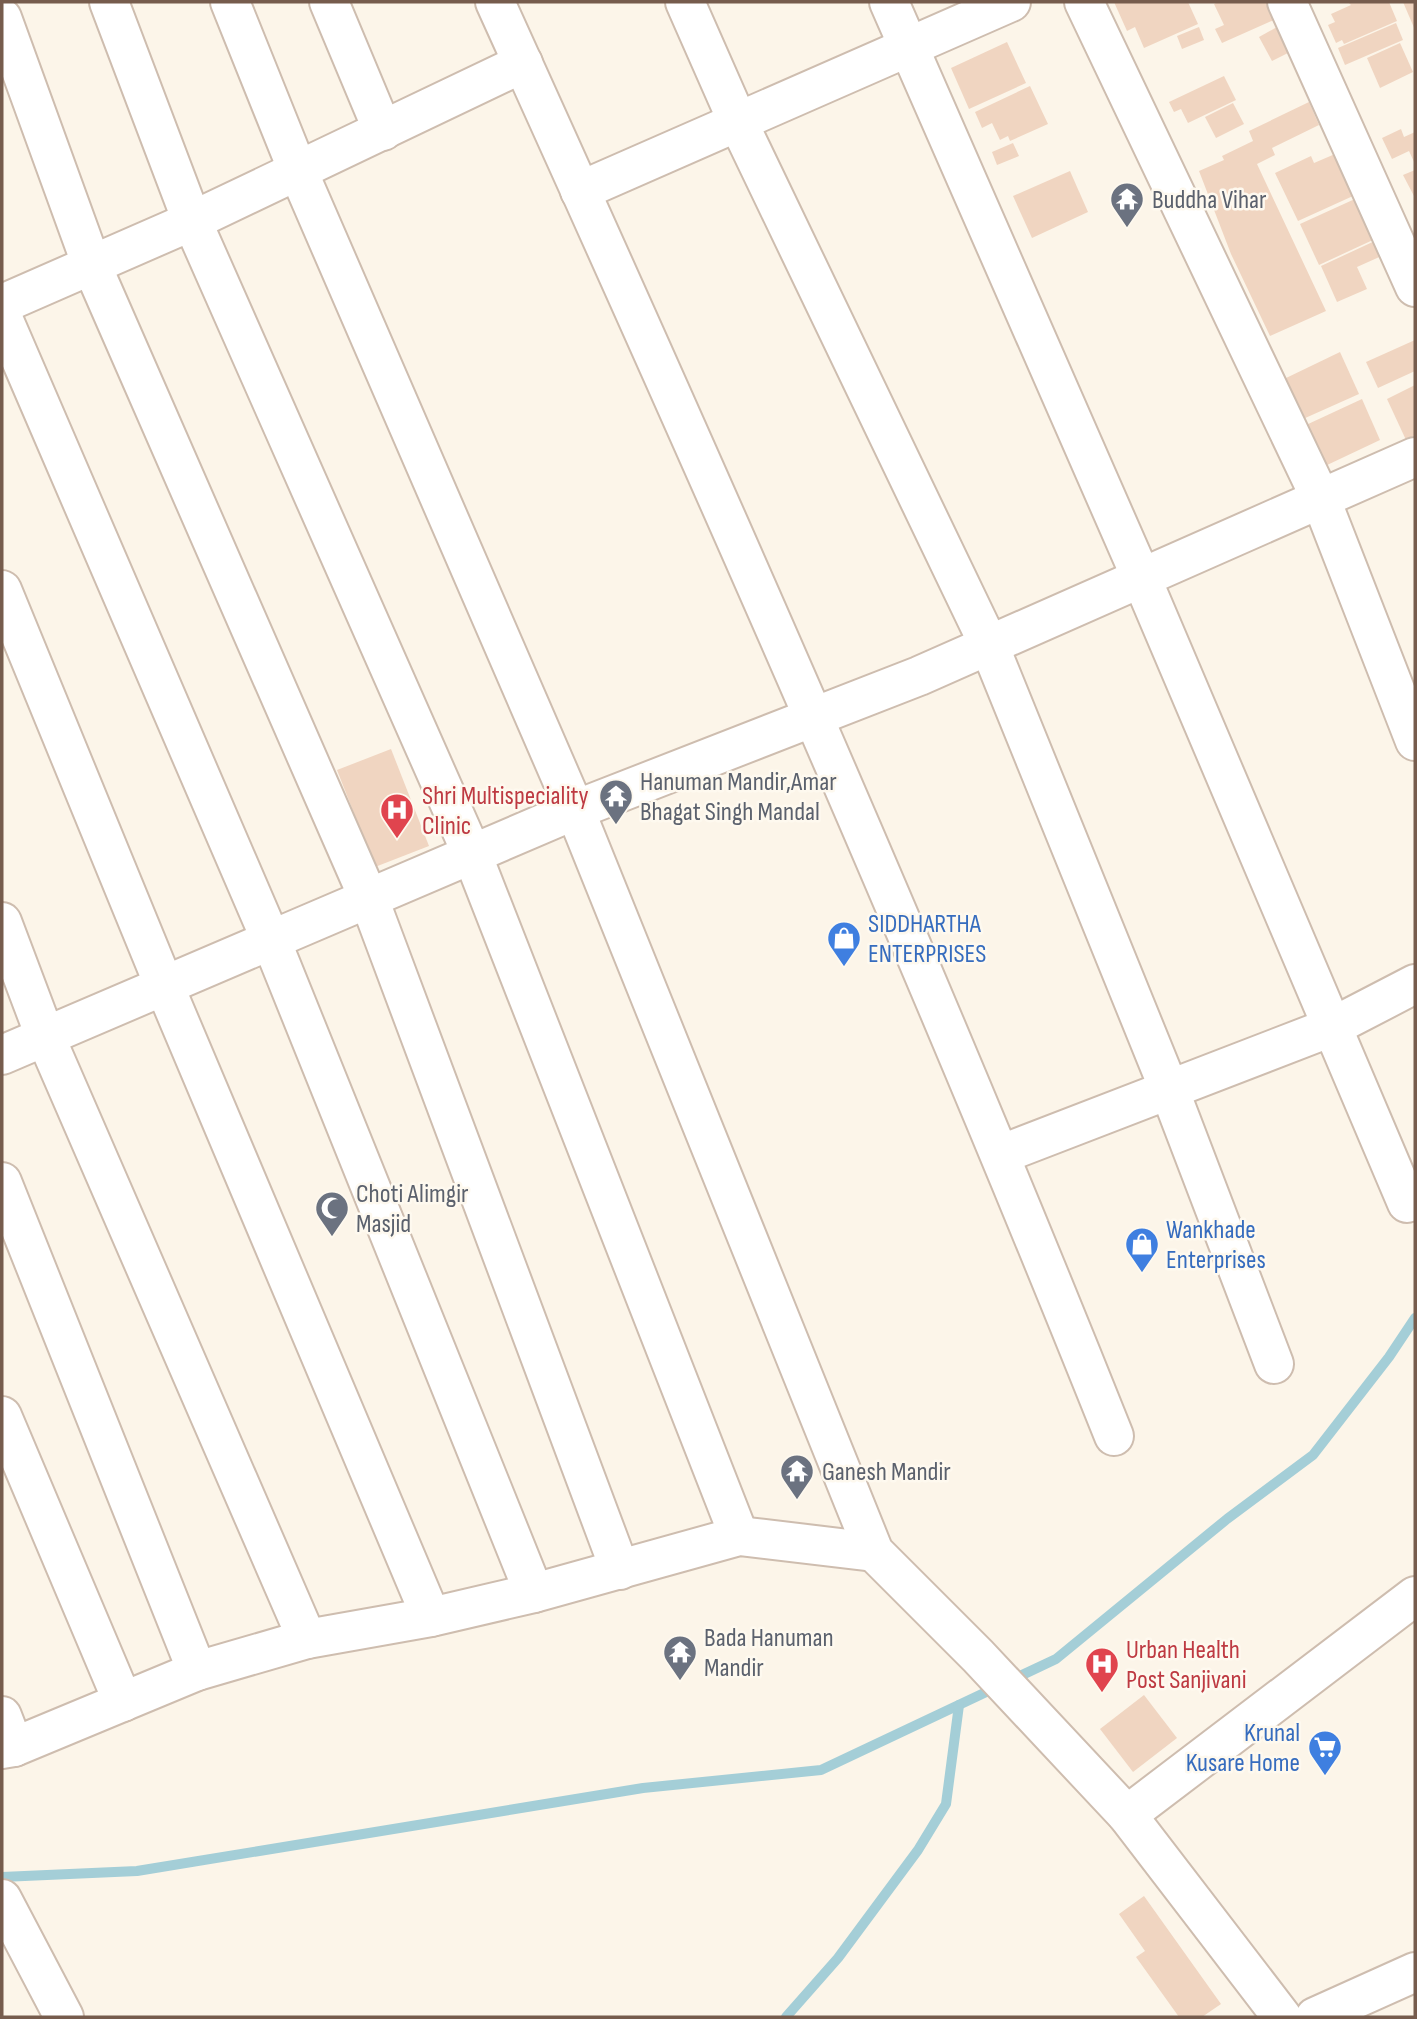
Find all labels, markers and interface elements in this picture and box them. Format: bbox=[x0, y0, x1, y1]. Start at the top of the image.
temple icon: Buddha Vihar bbox=[1108, 180, 1146, 229]
place label: Buddha Vihar bbox=[1152, 185, 1267, 216]
place label: Hanuman Mandir,Amar Bhagat Singh Mandal bbox=[640, 767, 837, 828]
temple icon: Hanuman Mandir,Amar Bhagat Singh Mandal bbox=[597, 777, 635, 826]
place label: Shri Multispeciality Clinic bbox=[422, 781, 589, 842]
hospital icon: Shri Multispeciality Clinic bbox=[378, 791, 416, 840]
place label: SIDDHARTHA ENTERPRISES bbox=[868, 909, 986, 970]
shop icon: SIDDHARTHA ENTERPRISES bbox=[825, 919, 863, 968]
place label: Choti Alimgir Masjid bbox=[356, 1179, 469, 1240]
mosque icon: Choti Alimgir Masjid bbox=[313, 1189, 351, 1238]
place label: Wankhade Enterprises bbox=[1166, 1215, 1266, 1276]
shop icon: Wankhade Enterprises bbox=[1123, 1225, 1161, 1274]
temple icon: Ganesh Mandir bbox=[778, 1452, 816, 1501]
place label: Ganesh Mandir bbox=[822, 1457, 951, 1488]
place label: Bada Hanuman Mandir bbox=[704, 1623, 834, 1684]
temple icon: Bada Hanuman Mandir bbox=[661, 1633, 699, 1682]
place label: Urban Health Post Sanjivani bbox=[1126, 1635, 1247, 1696]
hospital icon: Urban Health Post Sanjivani bbox=[1083, 1645, 1121, 1694]
place label: Krunal Kusare Home bbox=[1186, 1718, 1300, 1779]
supermarket icon: Krunal Kusare Home bbox=[1306, 1728, 1344, 1777]

